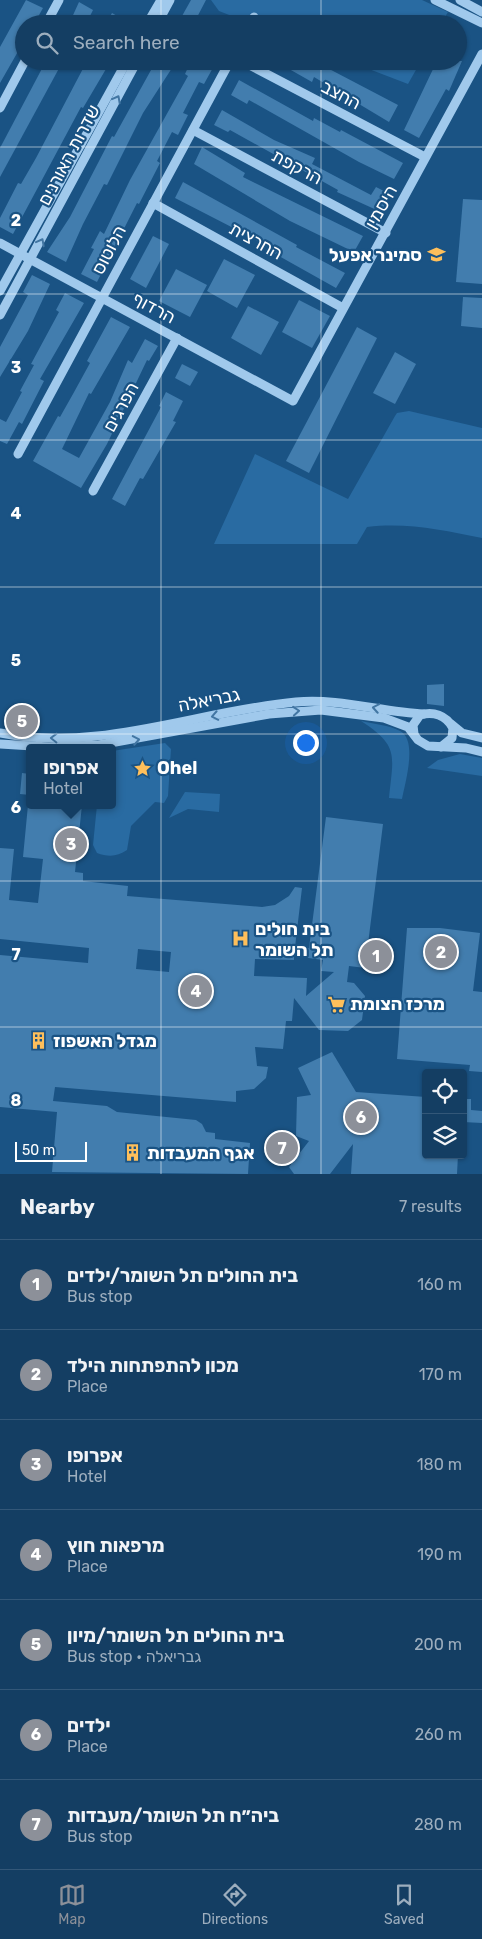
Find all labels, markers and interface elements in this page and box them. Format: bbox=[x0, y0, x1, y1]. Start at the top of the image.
search box bbox=[15, 15, 467, 70]
icon: search bbox=[33, 29, 61, 57]
text: Search here bbox=[73, 31, 180, 54]
street label: החצב bbox=[317, 75, 365, 115]
one-way arrow bbox=[111, 95, 121, 104]
street label: שדרות האורנים bbox=[33, 101, 105, 209]
street label: הרקפת bbox=[268, 145, 326, 189]
street label: היסמין bbox=[360, 181, 402, 233]
text: 2 bbox=[11, 211, 21, 230]
street label: החרצית bbox=[225, 217, 287, 265]
street label: הלוטוס bbox=[87, 222, 131, 278]
one-way arrow bbox=[34, 238, 44, 247]
place label: סמינר אפעל bbox=[329, 244, 422, 266]
school or university icon: סמינר אפעל bbox=[426, 245, 446, 265]
street label: הרדוף bbox=[129, 288, 179, 328]
text: 3 bbox=[11, 358, 21, 377]
street label: הפרגים bbox=[98, 378, 144, 436]
text: 4 bbox=[11, 504, 22, 523]
text: 5 bbox=[11, 651, 21, 670]
street label: גבריאלה bbox=[176, 683, 242, 717]
pin: 5 bbox=[6, 702, 38, 740]
one-way arrow bbox=[371, 703, 380, 714]
one-way arrow bbox=[292, 706, 300, 717]
one-way arrow bbox=[210, 710, 219, 720]
your location bbox=[293, 730, 319, 756]
one-way arrow bbox=[50, 733, 58, 743]
one-way arrow bbox=[131, 735, 140, 745]
popup bbox=[26, 744, 116, 809]
text: אפרופו bbox=[43, 756, 99, 779]
place label: Ohel bbox=[157, 757, 197, 779]
place icon: Ohel bbox=[133, 758, 153, 778]
text: Hotel bbox=[43, 779, 83, 798]
text: 6 bbox=[11, 798, 21, 817]
pin: 3 bbox=[55, 825, 87, 863]
place label: בית חולים תל השומר bbox=[255, 918, 334, 961]
hospital icon: בית חולים תל השומר bbox=[231, 929, 251, 949]
pin: 2 bbox=[425, 933, 457, 971]
pin: 1 bbox=[360, 937, 392, 975]
text: 7 bbox=[11, 945, 21, 964]
pin: 4 bbox=[180, 972, 212, 1010]
place label: מרכז הצומת bbox=[350, 993, 445, 1015]
supermarket icon: מרכז הצומת bbox=[326, 994, 346, 1014]
place label: מגדל האשפוז bbox=[53, 1030, 157, 1052]
building icon: מגדל האשפוז bbox=[29, 1031, 49, 1051]
map controls bbox=[422, 1069, 467, 1159]
button: locate bbox=[422, 1069, 467, 1114]
text: 8 bbox=[11, 1091, 22, 1110]
pin: 6 bbox=[345, 1098, 377, 1136]
button: layers bbox=[422, 1114, 467, 1159]
pin: 7 bbox=[266, 1129, 298, 1167]
scale bar bbox=[15, 1139, 88, 1162]
text: 50 m bbox=[22, 1142, 55, 1159]
place label: אגף המעבדות bbox=[147, 1142, 255, 1164]
building icon: אגף המעבדות bbox=[123, 1143, 143, 1163]
text: Nearby bbox=[20, 1194, 95, 1219]
text: 7 results bbox=[399, 1197, 462, 1216]
text: בית החולים תל השומר/ילדים bbox=[67, 1264, 298, 1287]
text: 1 bbox=[32, 1275, 40, 1294]
text: 160 m bbox=[417, 1275, 462, 1294]
text: Bus stop bbox=[67, 1287, 133, 1306]
text: מכון להתפתחות הילד bbox=[67, 1354, 239, 1377]
text: 2 bbox=[31, 1365, 41, 1384]
text: 170 m bbox=[419, 1365, 462, 1384]
text: Place bbox=[67, 1377, 108, 1396]
text: אפרופו bbox=[67, 1444, 123, 1467]
text: 3 bbox=[31, 1455, 41, 1474]
text: 180 m bbox=[417, 1455, 462, 1474]
text: Hotel bbox=[67, 1467, 107, 1486]
text: מרפאות חוץ bbox=[67, 1534, 165, 1557]
text: 4 bbox=[31, 1545, 41, 1564]
text: 190 m bbox=[417, 1545, 462, 1564]
text: Place bbox=[67, 1557, 108, 1576]
text: בית החולים תל השומר/מיון bbox=[67, 1624, 284, 1647]
text: 5 bbox=[31, 1635, 41, 1654]
text: 200 m bbox=[414, 1635, 462, 1654]
text: Bus stop · גבריאלה bbox=[67, 1647, 201, 1666]
text: ילדים bbox=[67, 1714, 111, 1737]
text: 6 bbox=[31, 1725, 41, 1744]
text: 260 m bbox=[415, 1725, 462, 1744]
text: Place bbox=[67, 1737, 108, 1756]
text: ביה״ח תל השומר/מעבדות bbox=[67, 1804, 279, 1827]
text: 7 bbox=[31, 1815, 41, 1834]
text: 280 m bbox=[414, 1815, 462, 1834]
text: Bus stop bbox=[67, 1827, 133, 1846]
tab: Map bbox=[58, 1881, 86, 1928]
tab: Directions bbox=[202, 1881, 268, 1928]
tab: Saved bbox=[384, 1881, 424, 1928]

